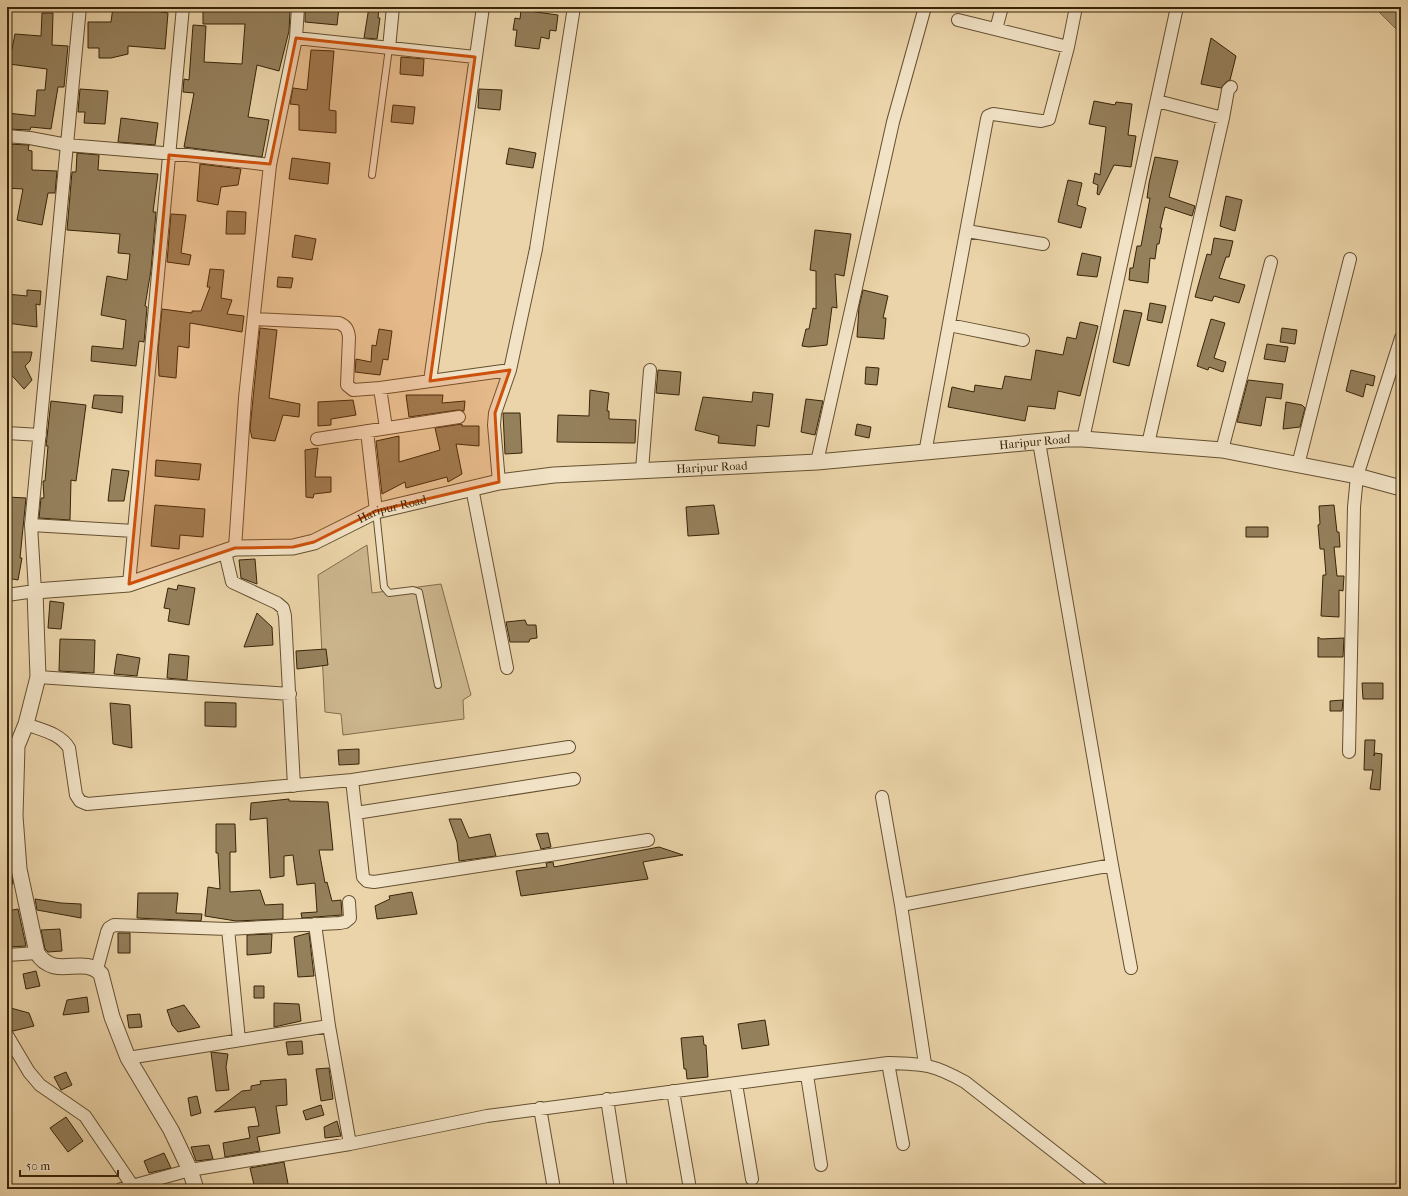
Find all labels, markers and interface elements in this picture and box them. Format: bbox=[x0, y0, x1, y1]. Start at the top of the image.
street label: Haripur Road bbox=[999, 432, 1071, 452]
street label: Haripur Road bbox=[676, 458, 748, 476]
street label: Haripur Road bbox=[355, 492, 428, 526]
scale bar bbox=[20, 1152, 118, 1178]
text: 50 m bbox=[26, 1159, 50, 1173]

